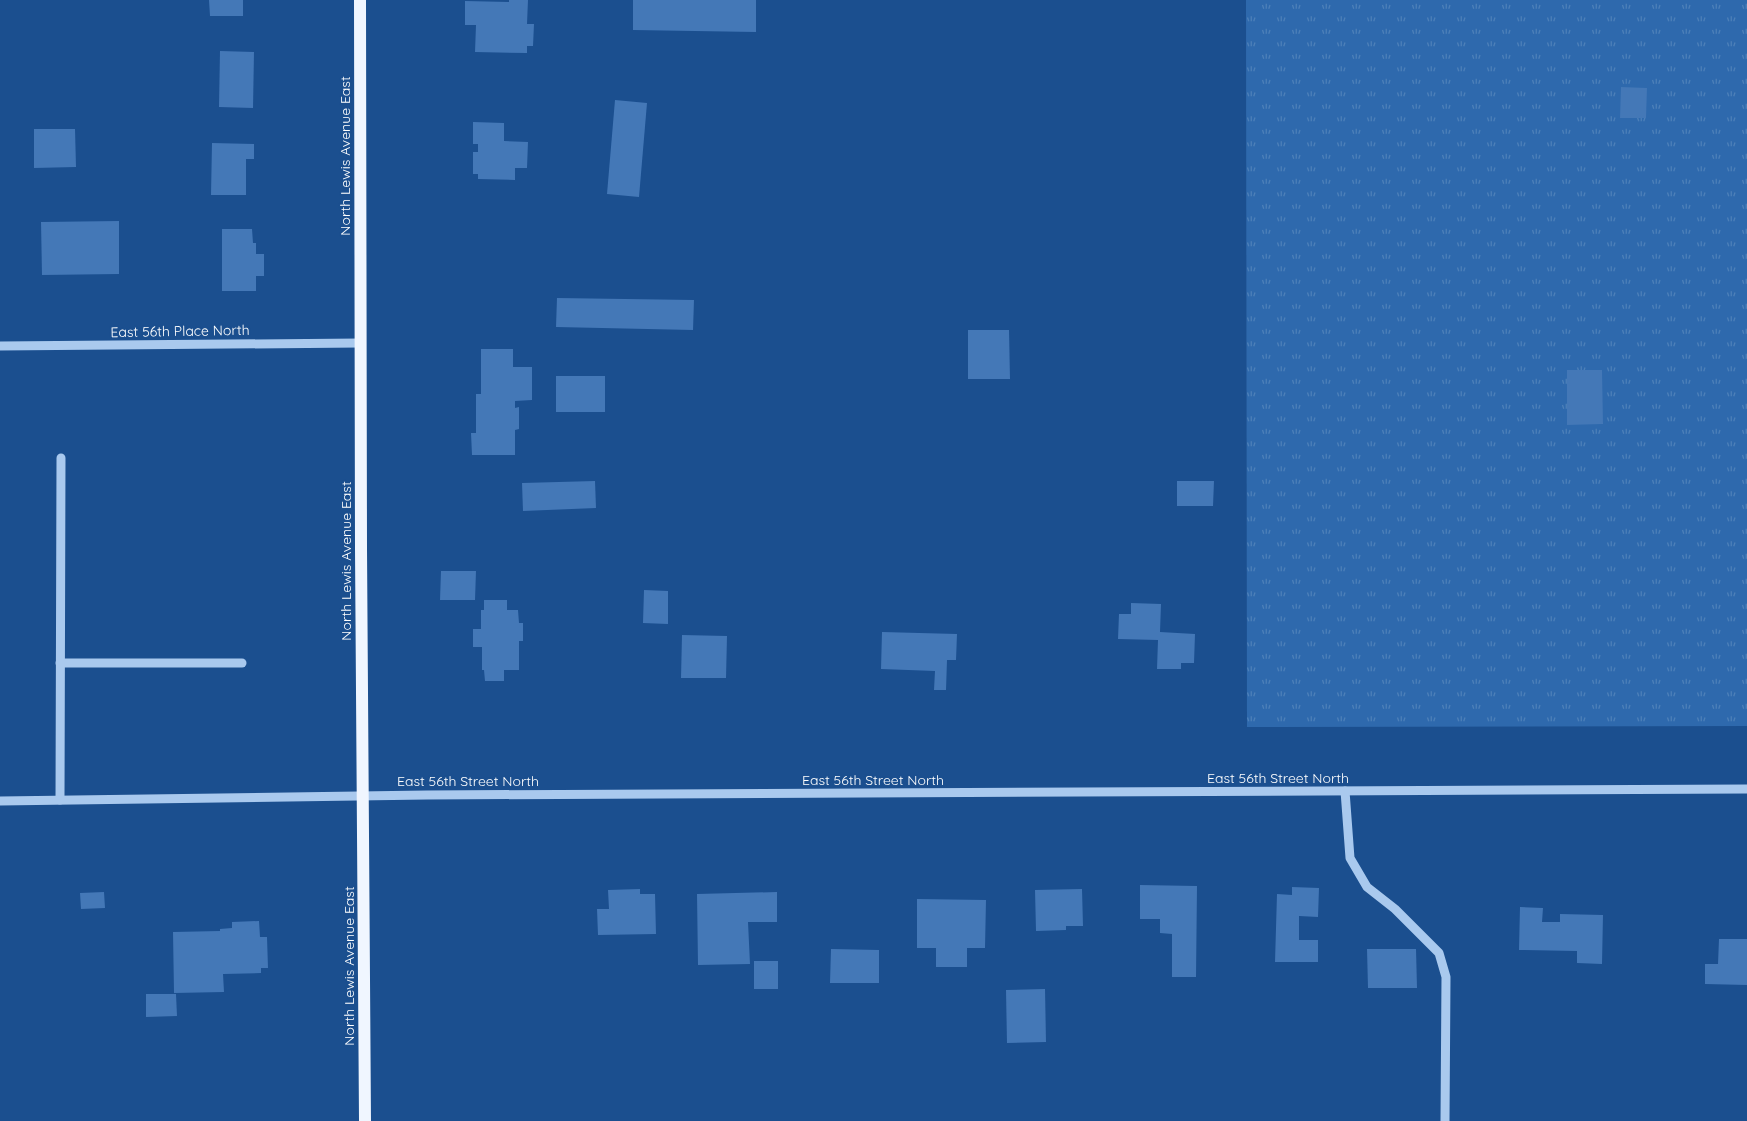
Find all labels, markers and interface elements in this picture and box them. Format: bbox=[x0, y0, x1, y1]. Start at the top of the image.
street label: North Lewis Avenue East bbox=[336, 76, 354, 236]
street label: East 56th Place North bbox=[110, 321, 250, 341]
street label: North Lewis Avenue East bbox=[337, 481, 355, 641]
street label: East 56th Street North bbox=[1207, 769, 1349, 787]
street label: East 56th Street North bbox=[802, 771, 944, 789]
street label: East 56th Street North bbox=[397, 772, 539, 790]
street label: North Lewis Avenue East bbox=[340, 886, 358, 1046]

